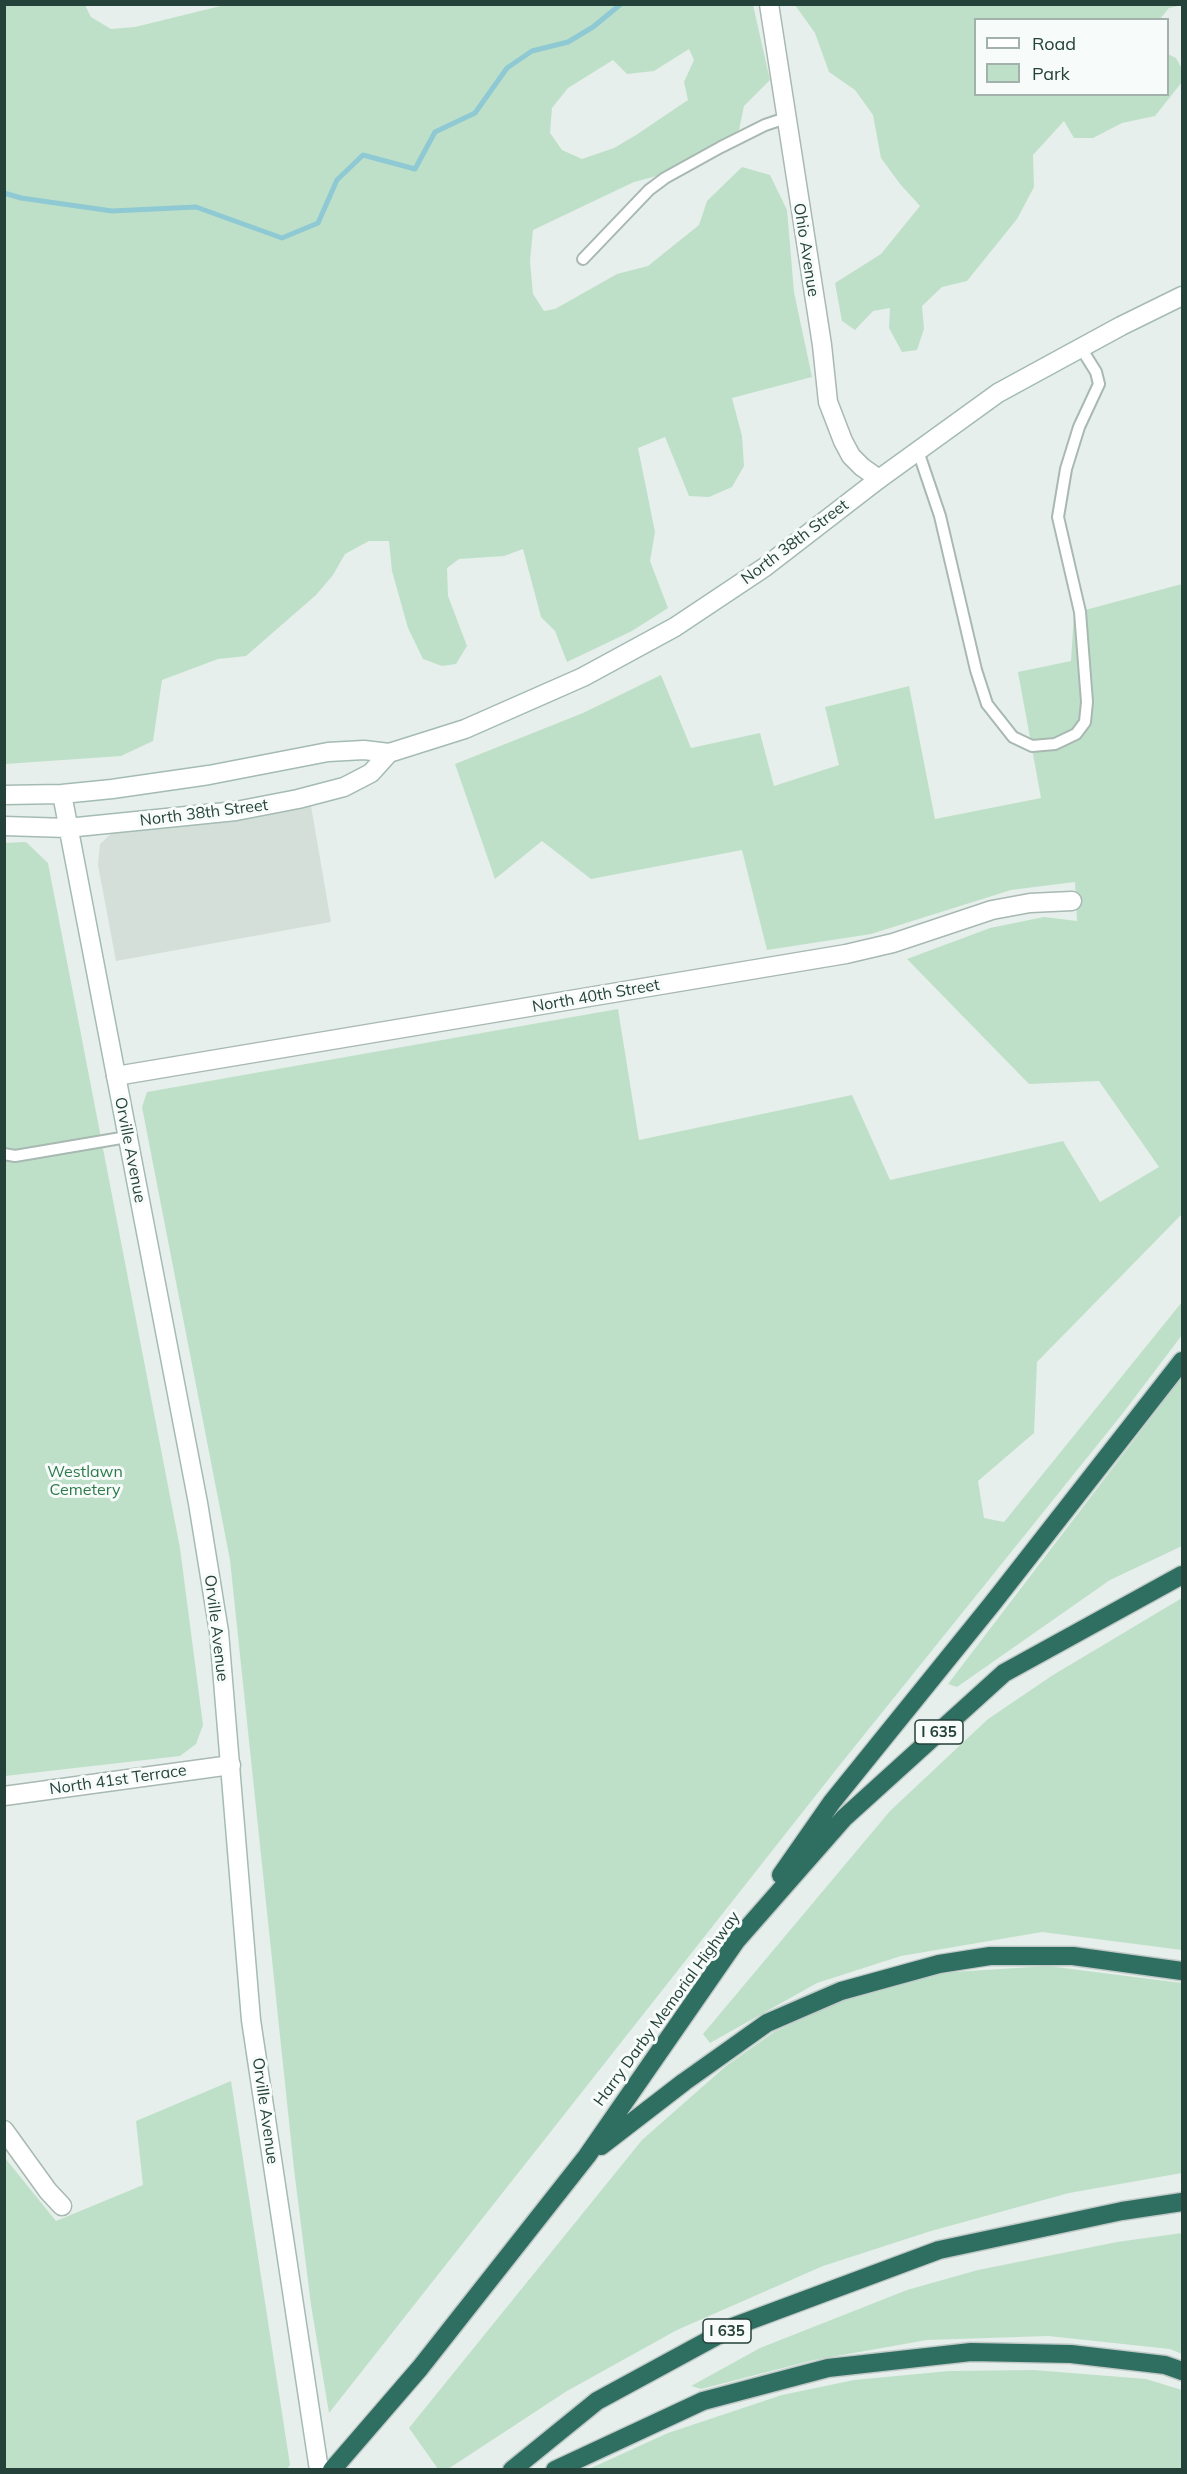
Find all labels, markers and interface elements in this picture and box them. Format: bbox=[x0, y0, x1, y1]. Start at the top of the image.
legend bbox=[974, 18, 1169, 96]
text: Road bbox=[1032, 32, 1076, 55]
text: Park bbox=[1032, 62, 1070, 85]
street label: Ohio Avenue bbox=[789, 202, 823, 298]
street label: North 38th Street bbox=[738, 495, 852, 589]
street label: North 38th Street bbox=[139, 796, 269, 830]
street label: North 40th Street bbox=[531, 975, 661, 1017]
street label: Orville Avenue bbox=[110, 1096, 150, 1204]
park label: Westlawn Cemetery bbox=[47, 1462, 123, 1500]
street label: Orville Avenue bbox=[200, 1574, 232, 1682]
road number: I 635 bbox=[915, 1720, 963, 1744]
street label: North 41st Terrace bbox=[48, 1761, 188, 1799]
street label: Harry Darby Memorial Highway bbox=[590, 1908, 744, 2110]
street label: Orville Avenue bbox=[248, 2057, 282, 2165]
road number: I 635 bbox=[703, 2319, 751, 2343]

